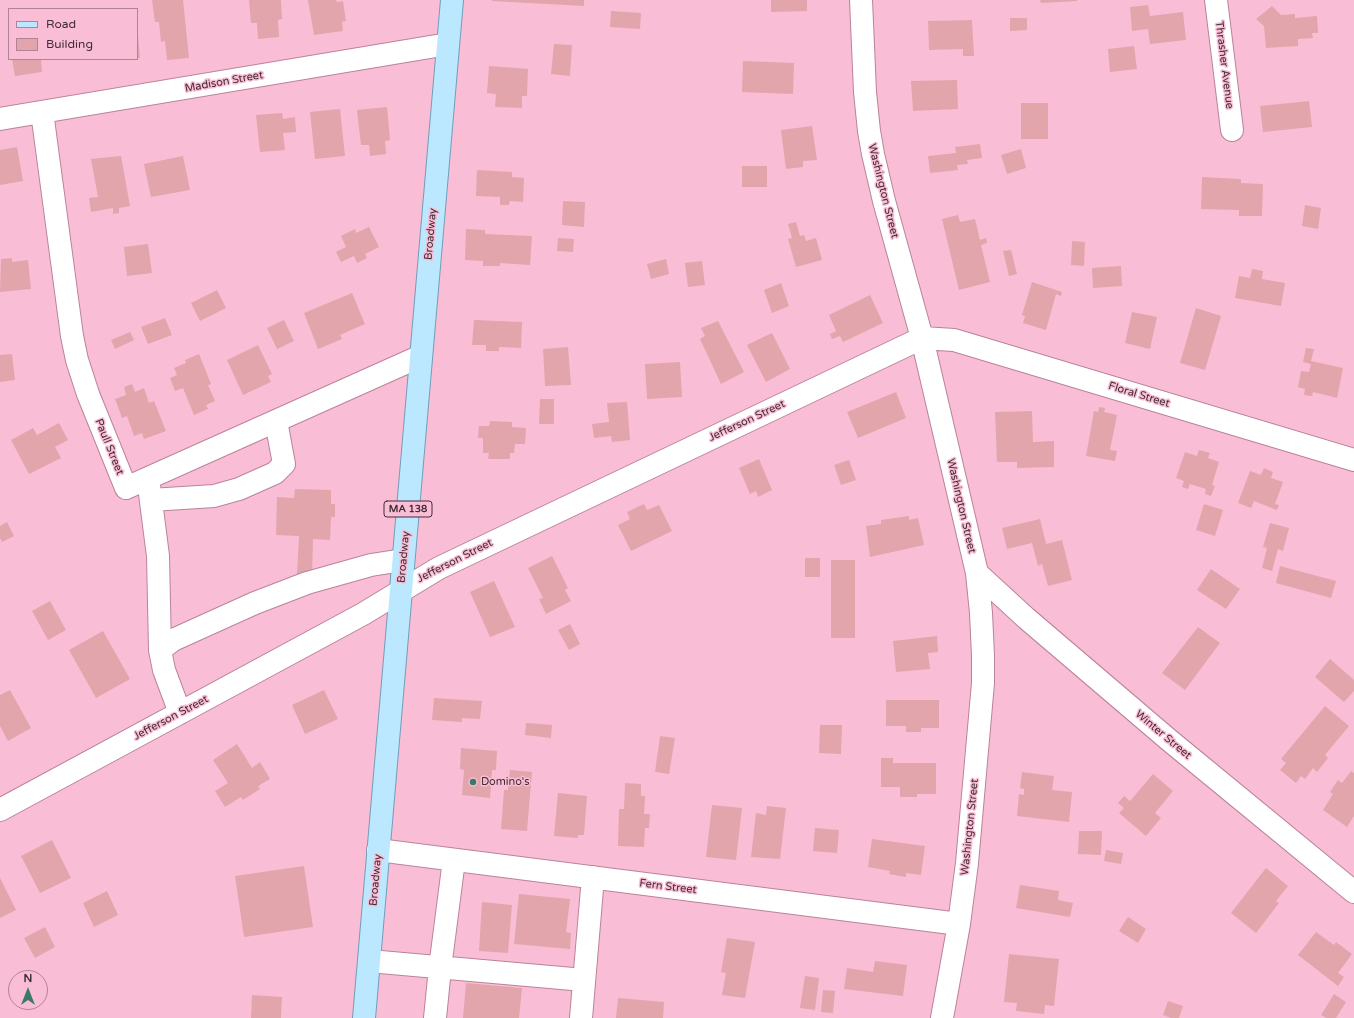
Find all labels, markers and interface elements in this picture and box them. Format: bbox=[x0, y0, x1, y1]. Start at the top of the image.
legend bbox=[8, 8, 138, 60]
text: Road bbox=[46, 17, 76, 31]
street label: Thrasher Avenue bbox=[1212, 20, 1236, 110]
text: Building bbox=[46, 37, 93, 51]
street label: Madison Street bbox=[184, 69, 264, 95]
street label: Washington Street bbox=[865, 142, 901, 240]
street label: Broadway bbox=[422, 208, 440, 260]
street label: Floral Street bbox=[1107, 379, 1171, 411]
street label: Jefferson Street bbox=[707, 397, 787, 445]
street label: Paull Street bbox=[92, 417, 126, 477]
street label: Washington Street bbox=[944, 457, 978, 555]
road number: MA 138 bbox=[384, 501, 432, 517]
street label: Broadway bbox=[395, 531, 413, 583]
street label: Jefferson Street bbox=[415, 536, 495, 586]
street label: Jefferson Street bbox=[131, 693, 211, 743]
street label: Winter Street bbox=[1132, 708, 1194, 762]
place label: Domino's bbox=[481, 775, 530, 789]
marker: Domino's bbox=[468, 777, 478, 787]
street label: Washington Street bbox=[958, 778, 982, 876]
street label: Broadway bbox=[367, 854, 385, 906]
street label: Fern Street bbox=[639, 877, 697, 897]
north arrow bbox=[8, 970, 48, 1010]
text: N bbox=[24, 972, 32, 985]

